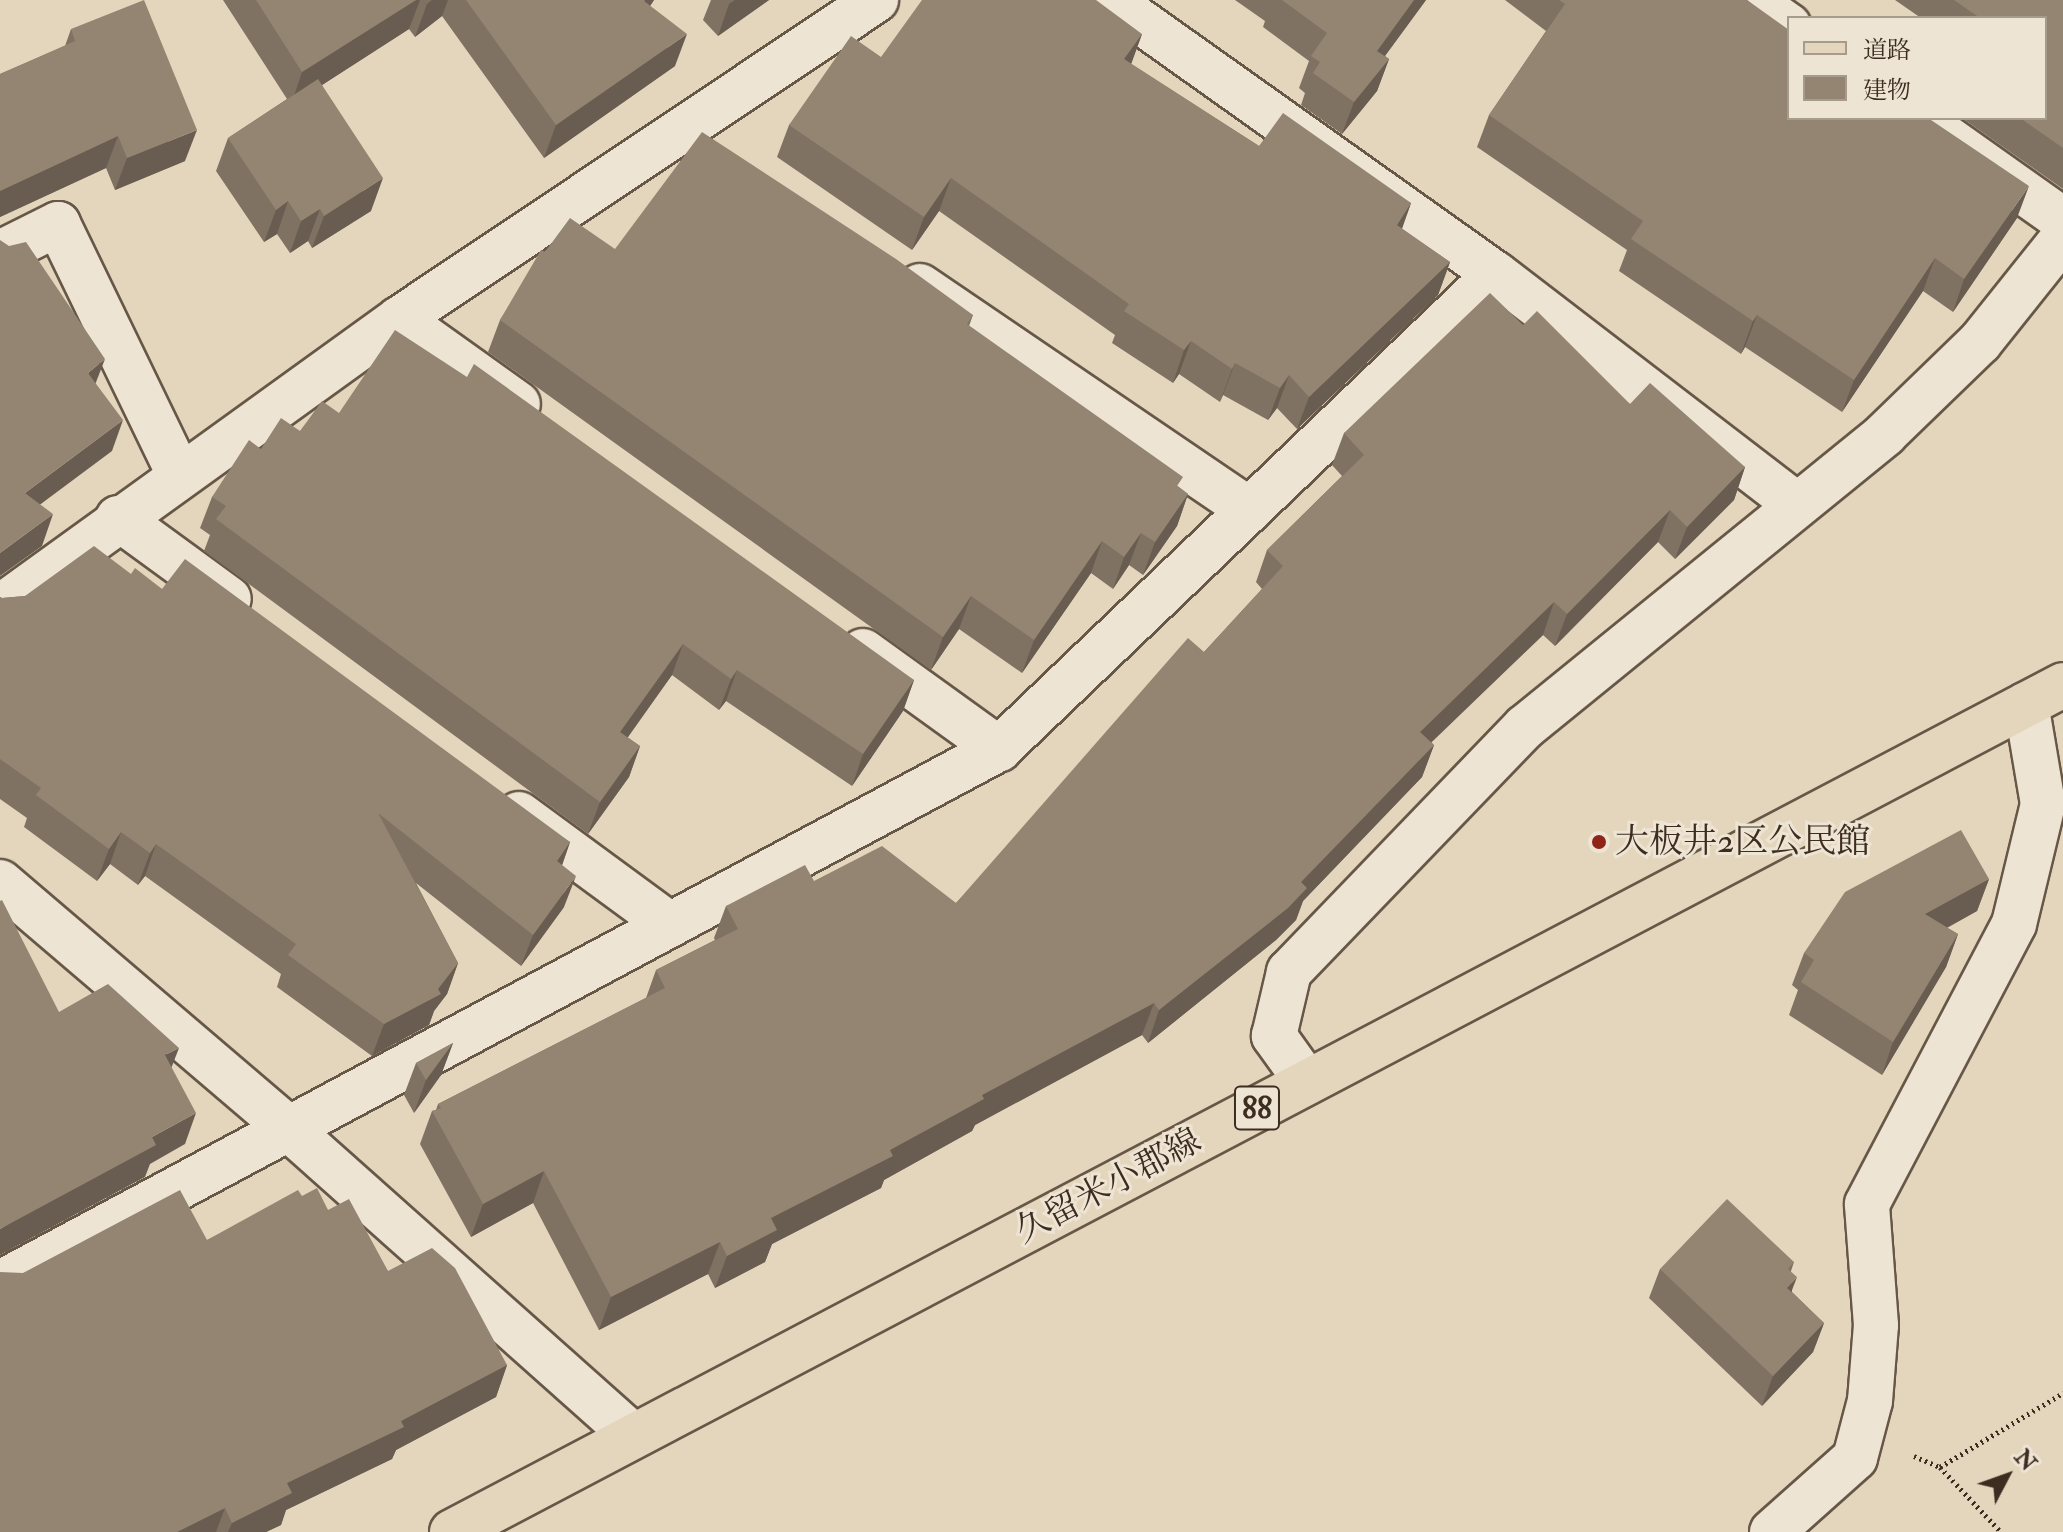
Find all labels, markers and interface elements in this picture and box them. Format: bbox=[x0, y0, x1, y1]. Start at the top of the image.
legend bbox=[1787, 16, 2047, 120]
text: 道路 bbox=[1863, 35, 1911, 66]
text: 建物 bbox=[1863, 75, 1911, 106]
place label: 大板井2区公民館 bbox=[1615, 822, 1870, 862]
marker: 大板井2区公民館 bbox=[1590, 833, 1608, 851]
road number: 88 bbox=[1233, 1080, 1281, 1136]
street label: 久留米小郡線 bbox=[1008, 1120, 1208, 1252]
north arrow bbox=[1967, 1436, 2047, 1516]
text: N bbox=[2008, 1444, 2042, 1477]

